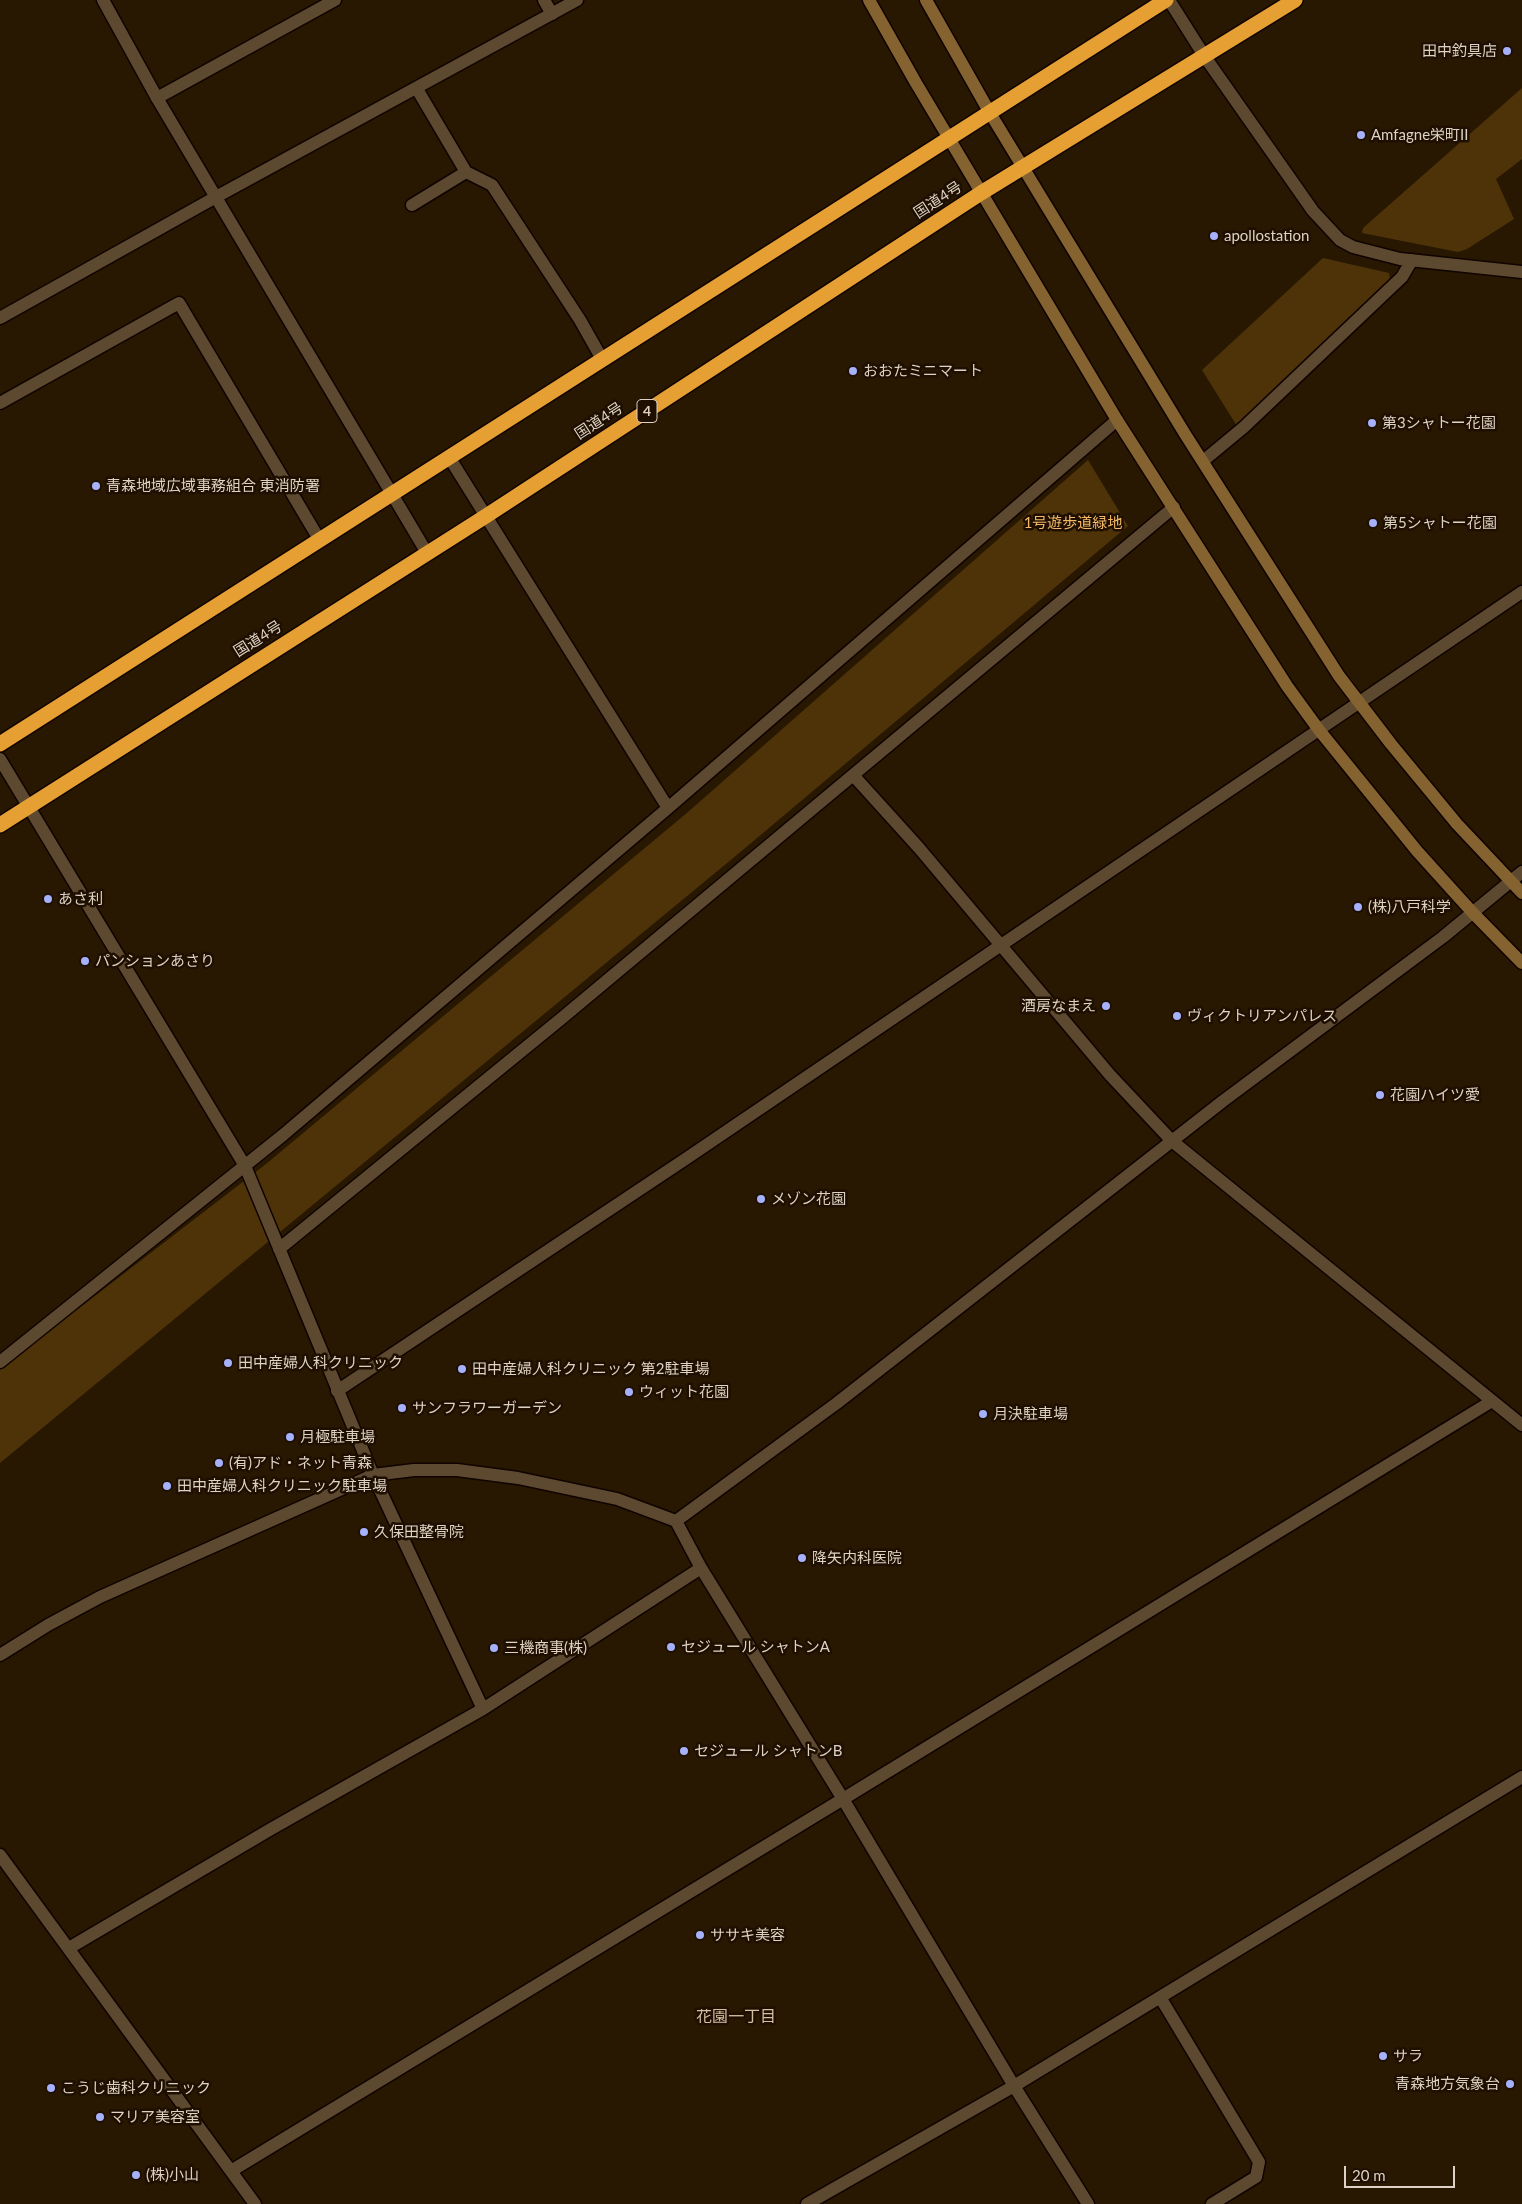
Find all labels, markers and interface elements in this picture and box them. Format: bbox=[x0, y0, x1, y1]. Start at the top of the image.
place label: 田中釣具店 bbox=[1422, 42, 1497, 60]
marker: 田中釣具店 bbox=[1501, 45, 1513, 57]
place label: Amfagne栄町II bbox=[1371, 126, 1468, 144]
marker: Amfagne栄町II bbox=[1355, 129, 1367, 141]
street label: 国道4号 bbox=[911, 178, 965, 222]
place label: apollostation bbox=[1224, 227, 1309, 245]
marker: apollostation bbox=[1208, 230, 1220, 242]
place label: おおたミニマート bbox=[863, 362, 983, 380]
marker: おおたミニマート bbox=[847, 365, 859, 377]
street label: 国道4号 bbox=[572, 399, 626, 443]
road number: 4 bbox=[637, 400, 657, 422]
place label: 第3シャトー花園 bbox=[1382, 414, 1496, 432]
marker: 第3シャトー花園 bbox=[1366, 417, 1378, 429]
place label: 青森地域広域事務組合 東消防署 bbox=[106, 477, 320, 495]
marker: 青森地域広域事務組合 東消防署 bbox=[90, 480, 102, 492]
park label: 1号遊歩道緑地 bbox=[1024, 514, 1122, 532]
place label: 第5シャトー花園 bbox=[1383, 514, 1497, 532]
marker: 第5シャトー花園 bbox=[1367, 517, 1379, 529]
street label: 国道4号 bbox=[230, 617, 286, 661]
place label: あさ利 bbox=[58, 890, 103, 908]
marker: あさ利 bbox=[42, 893, 54, 905]
place label: (株)八戸科学 bbox=[1368, 898, 1451, 916]
marker: (株)八戸科学 bbox=[1352, 901, 1364, 913]
place label: パンションあさり bbox=[95, 952, 215, 970]
marker: パンションあさり bbox=[79, 955, 91, 967]
place label: 酒房なまえ bbox=[1021, 997, 1096, 1015]
marker: 酒房なまえ bbox=[1100, 1000, 1112, 1012]
place label: ヴィクトリアンパレス bbox=[1187, 1007, 1337, 1025]
marker: ヴィクトリアンパレス bbox=[1171, 1010, 1183, 1022]
place label: 花園ハイツ愛 bbox=[1390, 1086, 1480, 1104]
marker: 花園ハイツ愛 bbox=[1374, 1089, 1386, 1101]
place label: メゾン花園 bbox=[771, 1190, 846, 1208]
marker: メゾン花園 bbox=[755, 1193, 767, 1205]
place label: 田中産婦人科クリニック bbox=[238, 1354, 403, 1372]
marker: 田中産婦人科クリニック bbox=[222, 1357, 234, 1369]
place label: 田中産婦人科クリニック 第2駐車場 bbox=[472, 1360, 710, 1378]
marker: 田中産婦人科クリニック 第2駐車場 bbox=[456, 1363, 468, 1375]
place label: ウィット花園 bbox=[639, 1383, 729, 1401]
marker: ウィット花園 bbox=[623, 1386, 635, 1398]
place label: サンフラワーガーデン bbox=[412, 1399, 562, 1417]
marker: サンフラワーガーデン bbox=[396, 1402, 408, 1414]
place label: 月決駐車場 bbox=[993, 1405, 1068, 1423]
marker: 月決駐車場 bbox=[977, 1408, 989, 1420]
place label: 月極駐車場 bbox=[300, 1428, 375, 1446]
marker: 月極駐車場 bbox=[284, 1431, 296, 1443]
place label: (有)アド・ネット青森 bbox=[229, 1454, 372, 1472]
marker: (有)アド・ネット青森 bbox=[213, 1457, 225, 1469]
place label: 田中産婦人科クリニック駐車場 bbox=[177, 1477, 387, 1495]
marker: 田中産婦人科クリニック駐車場 bbox=[161, 1480, 173, 1492]
place label: 久保田整骨院 bbox=[374, 1523, 464, 1541]
marker: 久保田整骨院 bbox=[358, 1526, 370, 1538]
place label: 降矢内科医院 bbox=[812, 1549, 902, 1567]
marker: 降矢内科医院 bbox=[796, 1552, 808, 1564]
place label: セジュール シャトンA bbox=[681, 1638, 830, 1656]
place label: 三機商事(株) bbox=[504, 1639, 587, 1657]
marker: セジュール シャトンA bbox=[665, 1641, 677, 1653]
marker: 三機商事(株) bbox=[488, 1642, 500, 1654]
place label: セジュール シャトンB bbox=[694, 1742, 843, 1760]
marker: セジュール シャトンB bbox=[678, 1745, 690, 1757]
place label: ササキ美容 bbox=[710, 1926, 785, 1944]
marker: ササキ美容 bbox=[694, 1929, 706, 1941]
district label: 花園一丁目 bbox=[696, 2007, 776, 2027]
place label: サラ bbox=[1393, 2047, 1423, 2065]
marker: サラ bbox=[1377, 2050, 1389, 2062]
place label: 青森地方気象台 bbox=[1395, 2075, 1500, 2093]
marker: 青森地方気象台 bbox=[1504, 2078, 1516, 2090]
place label: こうじ歯科クリニック bbox=[61, 2079, 211, 2097]
marker: こうじ歯科クリニック bbox=[45, 2082, 57, 2094]
place label: マリア美容室 bbox=[110, 2108, 200, 2126]
marker: マリア美容室 bbox=[94, 2111, 106, 2123]
scale bar bbox=[1347, 2156, 1458, 2188]
place label: (株)小山 bbox=[146, 2166, 199, 2184]
text: 20 m bbox=[1352, 2166, 1386, 2184]
marker: (株)小山 bbox=[130, 2169, 142, 2181]

